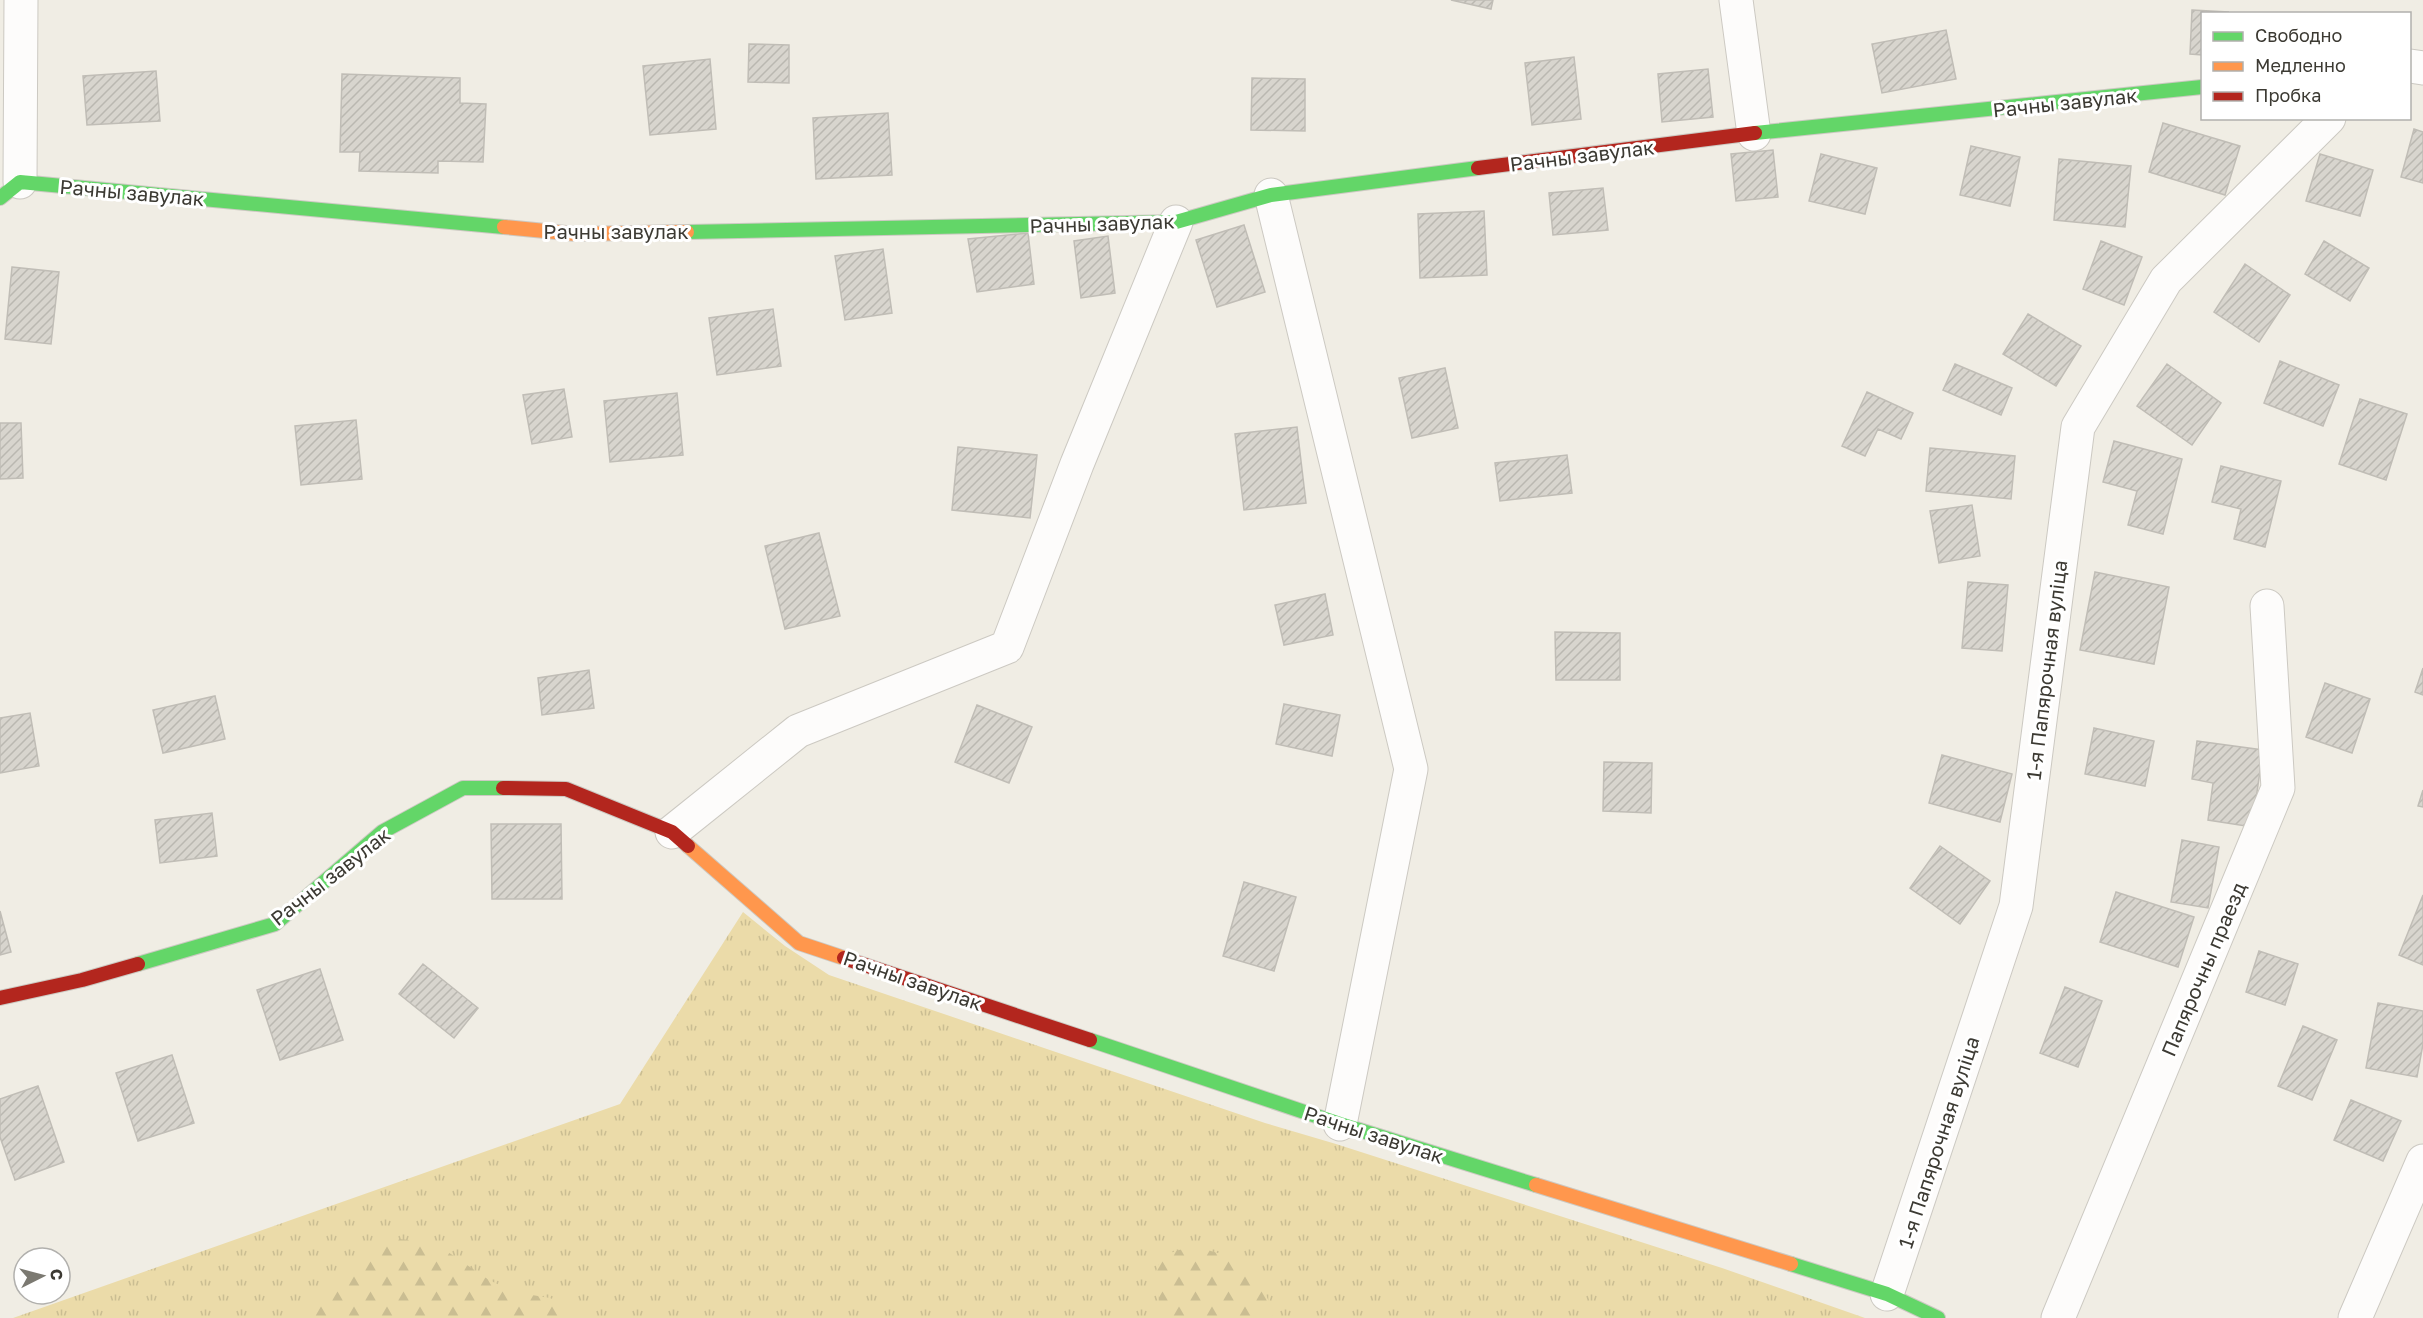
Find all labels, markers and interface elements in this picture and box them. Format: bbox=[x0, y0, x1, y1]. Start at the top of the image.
legend bbox=[2201, 12, 2411, 120]
text: Свободно bbox=[2255, 24, 2342, 46]
text: Медленно bbox=[2255, 54, 2346, 76]
street label: Рачны завулак bbox=[1991, 82, 2139, 122]
text: Пробка bbox=[2255, 84, 2321, 106]
street label: Рачны завулак bbox=[1508, 134, 1656, 176]
street label: Рачны завулак bbox=[59, 174, 205, 210]
street label: Рачны завулак bbox=[1029, 208, 1175, 238]
street label: Рачны завулак bbox=[543, 219, 689, 243]
street label: 1-я Папярочная вуліца bbox=[2021, 559, 2071, 781]
street label: Рачны завулак bbox=[265, 822, 395, 930]
street label: Папярочны праезд bbox=[2155, 878, 2251, 1060]
street label: Рачны завулак bbox=[840, 945, 986, 1015]
street label: 1-я Папярочная вуліца bbox=[1892, 1033, 1984, 1251]
street label: Рачны завулак bbox=[1301, 1100, 1447, 1168]
north arrow bbox=[12, 1246, 72, 1306]
text: С bbox=[46, 1268, 67, 1281]

